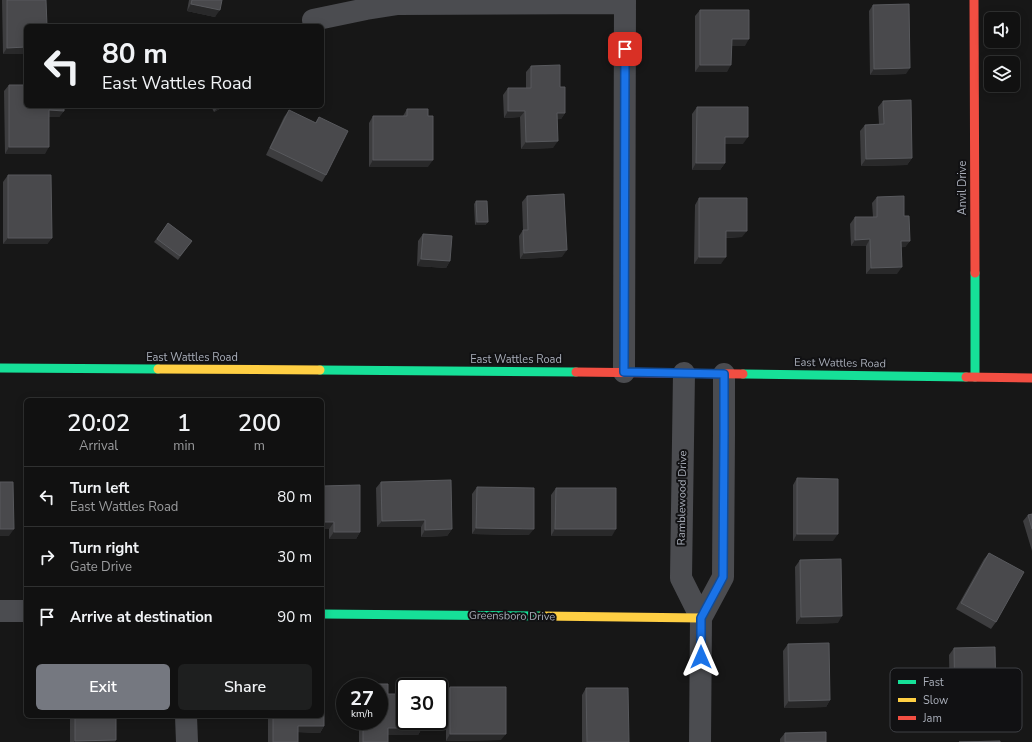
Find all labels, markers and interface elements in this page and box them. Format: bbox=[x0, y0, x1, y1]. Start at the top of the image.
map controls bbox=[984, 12, 1020, 92]
button: sound bbox=[984, 12, 1020, 48]
pin bbox=[608, 32, 642, 66]
text: 80 m bbox=[102, 35, 168, 73]
icon: arrive bbox=[614, 38, 636, 60]
icon: left bbox=[36, 40, 88, 92]
button: layers bbox=[984, 56, 1020, 92]
text: East Wattles Road bbox=[102, 71, 252, 95]
street label: Anvil Drive bbox=[955, 161, 970, 215]
street label: East Wattles Road bbox=[146, 350, 238, 365]
street label: East Wattles Road bbox=[470, 352, 562, 367]
street label: East Wattles Road bbox=[794, 355, 886, 371]
text: 20:02 bbox=[67, 407, 130, 439]
text: 1 bbox=[177, 407, 191, 439]
text: 200 bbox=[238, 407, 281, 439]
text: Arrival bbox=[79, 437, 118, 455]
text: min bbox=[173, 437, 195, 455]
text: m bbox=[254, 437, 265, 455]
street label: Ramblewood Drive bbox=[674, 450, 690, 545]
text: Turn left bbox=[70, 478, 129, 498]
icon: left bbox=[36, 486, 58, 508]
text: 80 m bbox=[277, 487, 312, 507]
text: East Wattles Road bbox=[70, 498, 178, 516]
text: Turn right bbox=[70, 538, 139, 558]
icon: right bbox=[36, 546, 58, 568]
text: 30 m bbox=[277, 547, 312, 567]
text: Gate Drive bbox=[70, 558, 132, 576]
icon: arrive bbox=[36, 606, 58, 628]
text: Arrive at destination bbox=[70, 607, 213, 627]
text: 90 m bbox=[277, 607, 312, 627]
street label: Greensboro Drive bbox=[469, 608, 556, 624]
position arrow bbox=[680, 636, 722, 678]
button: Exit bbox=[36, 664, 170, 710]
button: Share bbox=[178, 664, 312, 710]
legend bbox=[890, 668, 1022, 732]
text: Fast bbox=[923, 675, 944, 690]
speed limit sign: 30 bbox=[396, 678, 448, 730]
text: 27 bbox=[350, 685, 374, 712]
text: Slow bbox=[923, 693, 948, 708]
text: km/h bbox=[351, 707, 373, 721]
text: Jam bbox=[922, 711, 942, 726]

